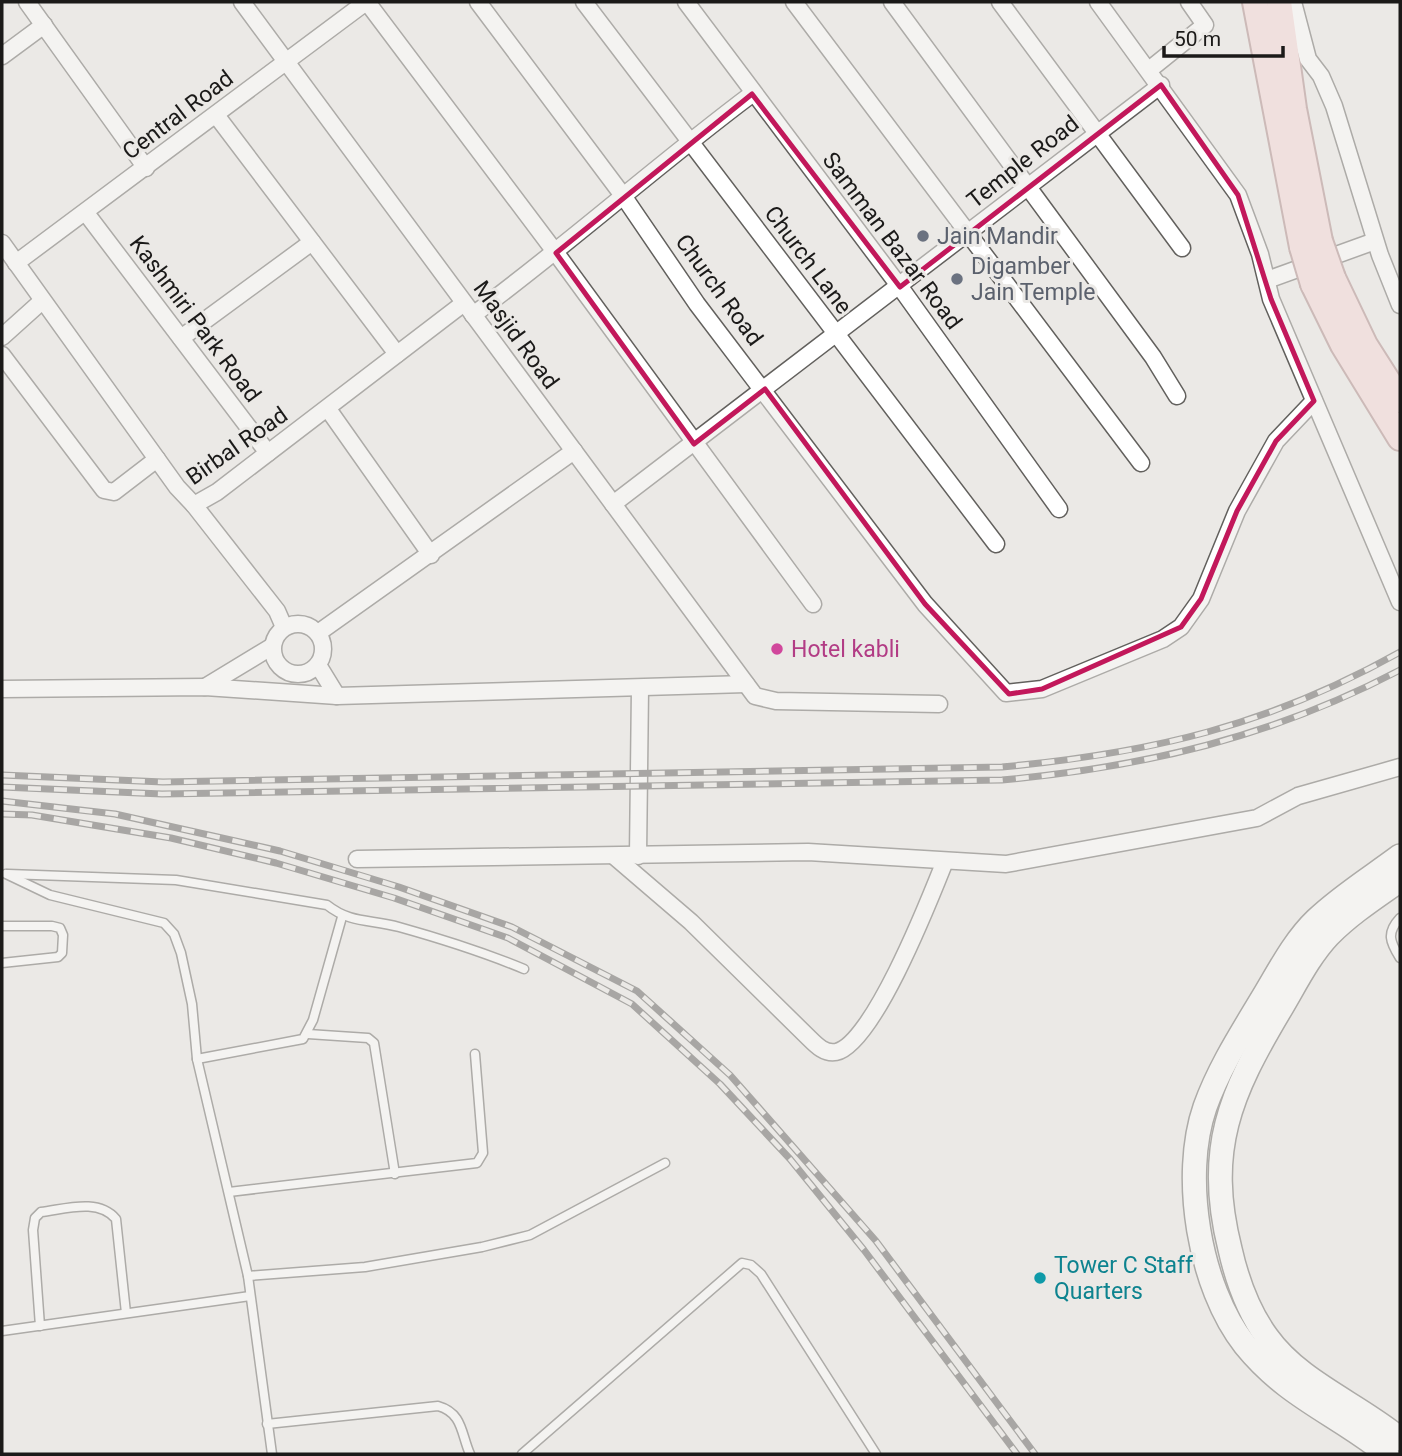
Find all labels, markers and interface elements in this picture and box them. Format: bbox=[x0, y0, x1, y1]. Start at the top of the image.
scale bar bbox=[1164, 14, 1283, 58]
text: 50 m bbox=[1174, 27, 1221, 51]
street label: Central Road bbox=[117, 65, 239, 165]
street label: Temple Road bbox=[962, 110, 1084, 214]
street label: Samman Bazar Road bbox=[817, 147, 967, 335]
street label: Church Lane bbox=[759, 201, 857, 319]
place label: Jain Mandir bbox=[937, 223, 1058, 250]
marker: Jain Mandir bbox=[915, 228, 931, 244]
street label: Church Road bbox=[670, 229, 768, 351]
street label: Kashmiri Park Road bbox=[124, 231, 266, 407]
place label: Digamber Jain Temple bbox=[971, 253, 1095, 306]
marker: Digamber Jain Temple bbox=[949, 271, 965, 287]
street label: Masjid Road bbox=[468, 276, 564, 394]
street label: Birbal Road bbox=[181, 401, 293, 491]
place label: Hotel kabli bbox=[791, 636, 900, 663]
marker: Hotel kabli bbox=[769, 641, 785, 657]
place label: Tower C Staff Quarters bbox=[1054, 1252, 1194, 1305]
marker: Tower C Staff Quarters bbox=[1032, 1270, 1048, 1286]

